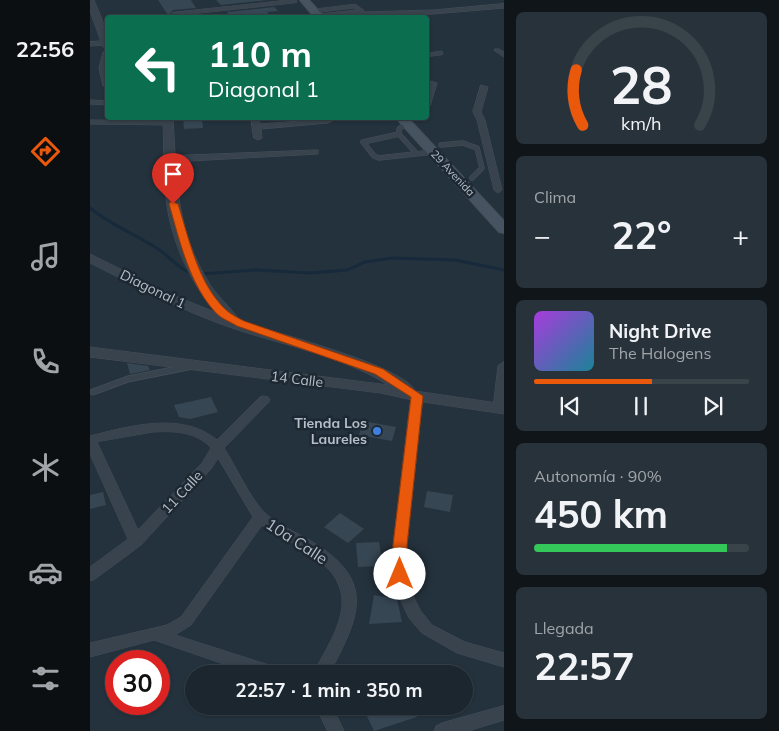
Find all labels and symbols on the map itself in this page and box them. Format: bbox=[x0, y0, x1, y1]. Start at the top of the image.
street label: 29 Avenida bbox=[428, 147, 478, 199]
pin bbox=[152, 153, 194, 204]
street label: Diagonal 1 bbox=[117, 265, 189, 313]
street label: 14 Calle bbox=[270, 367, 324, 391]
place label: Tienda Los Laureles bbox=[294, 414, 367, 448]
marker: Tienda Los Laureles bbox=[371, 425, 383, 437]
street label: 11 Calle bbox=[158, 467, 206, 517]
street label: 10a Calle bbox=[262, 514, 332, 568]
position arrow bbox=[373, 547, 425, 599]
speed limit sign: 30 bbox=[105, 650, 170, 715]

